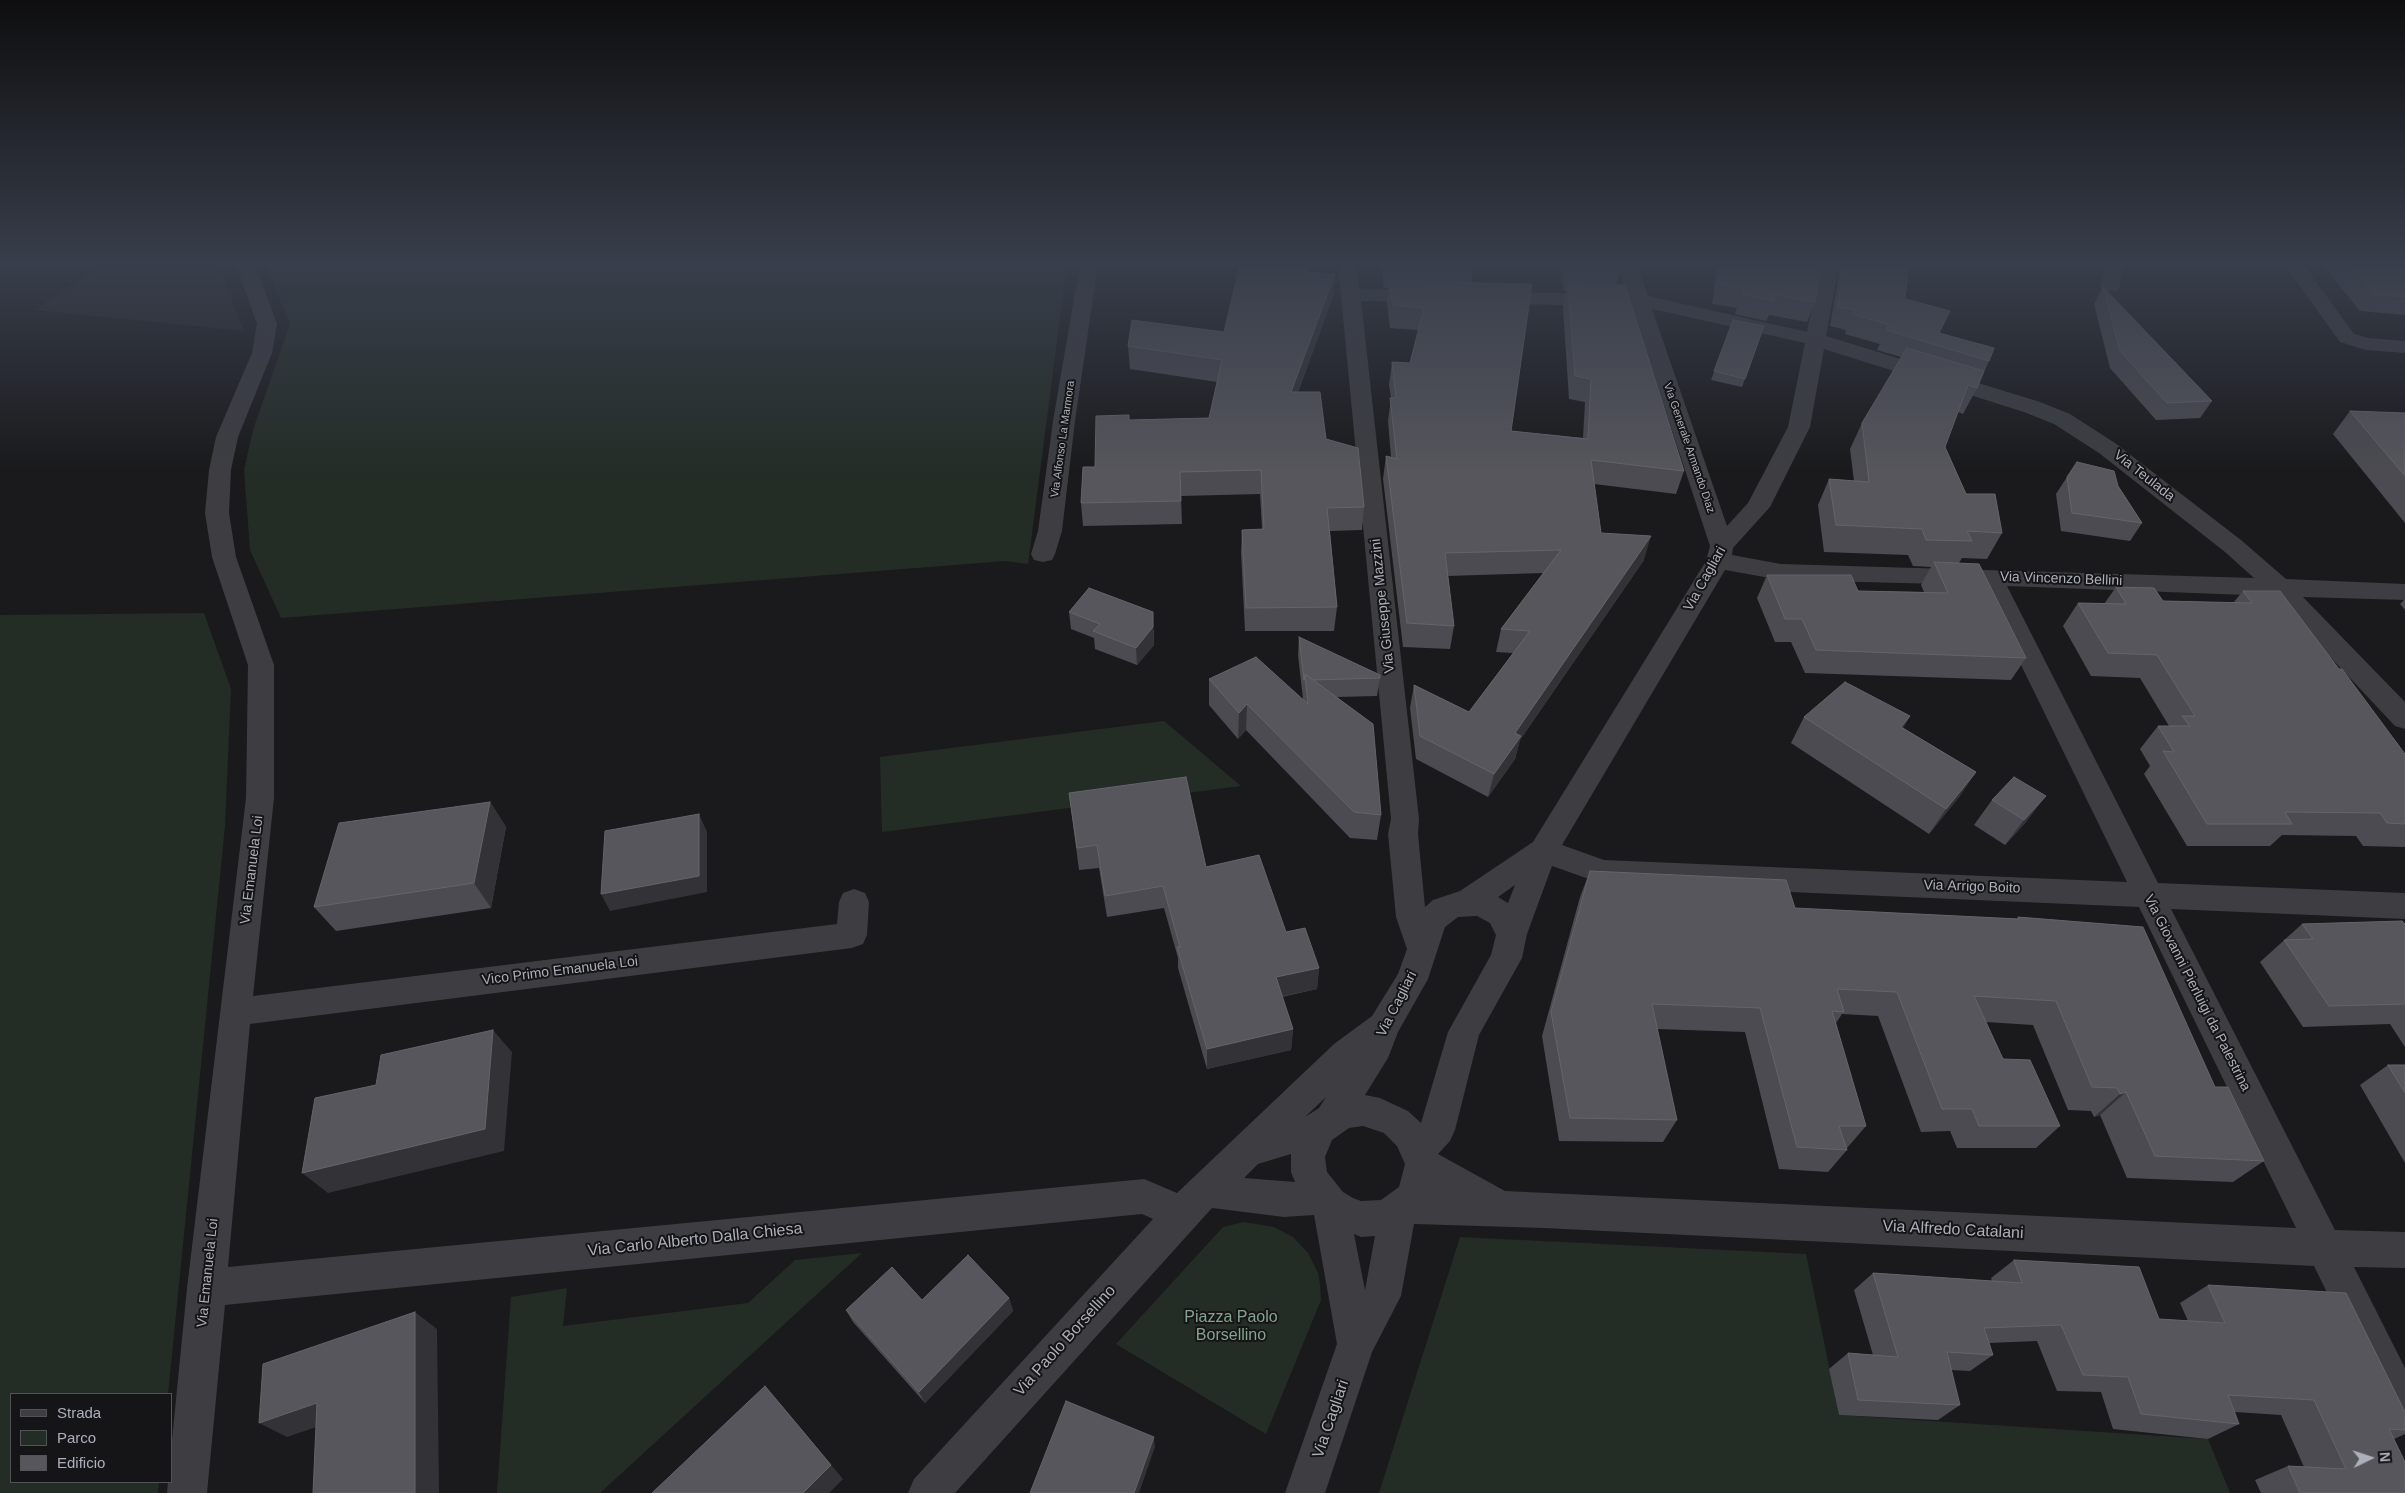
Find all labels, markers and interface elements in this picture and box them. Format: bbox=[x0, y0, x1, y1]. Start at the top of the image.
street label: Via Alfonso La Marmora bbox=[1048, 380, 1078, 498]
street label: Via Generale Armando Diaz bbox=[1660, 381, 1718, 515]
street label: Via Teulada bbox=[2110, 447, 2178, 505]
street label: Via Giuseppe Mazzini bbox=[1368, 538, 1398, 674]
street label: Via Cagliari bbox=[1680, 544, 1730, 614]
street label: Via Vincenzo Bellini bbox=[2000, 568, 2122, 590]
street label: Via Emanuela Loi bbox=[237, 815, 267, 925]
street label: Via Arrigo Boito bbox=[1923, 877, 2021, 897]
street label: Via Giovanni Pierluigi da Palestrina bbox=[2140, 892, 2254, 1094]
street label: Vico Primo Emanuela Loi bbox=[481, 953, 639, 989]
street label: Via Cagliari bbox=[1373, 968, 1421, 1040]
street label: Via Alfredo Catalani bbox=[1882, 1217, 2024, 1243]
street label: Via Emanuela Loi bbox=[194, 1218, 222, 1328]
street label: Via Carlo Alberto Dalla Chiesa bbox=[587, 1219, 803, 1261]
street label: Via Paolo Borsellino bbox=[1010, 1281, 1120, 1401]
park label: Piazza Paolo Borsellino bbox=[1184, 1308, 1278, 1346]
street label: Via Cagliari bbox=[1309, 1377, 1353, 1461]
legend bbox=[10, 1393, 172, 1483]
text: Strada bbox=[57, 1404, 101, 1421]
text: Parco bbox=[57, 1429, 96, 1446]
north arrow bbox=[2345, 1433, 2395, 1483]
text: N bbox=[2377, 1451, 2393, 1463]
text: Edificio bbox=[57, 1454, 105, 1471]

